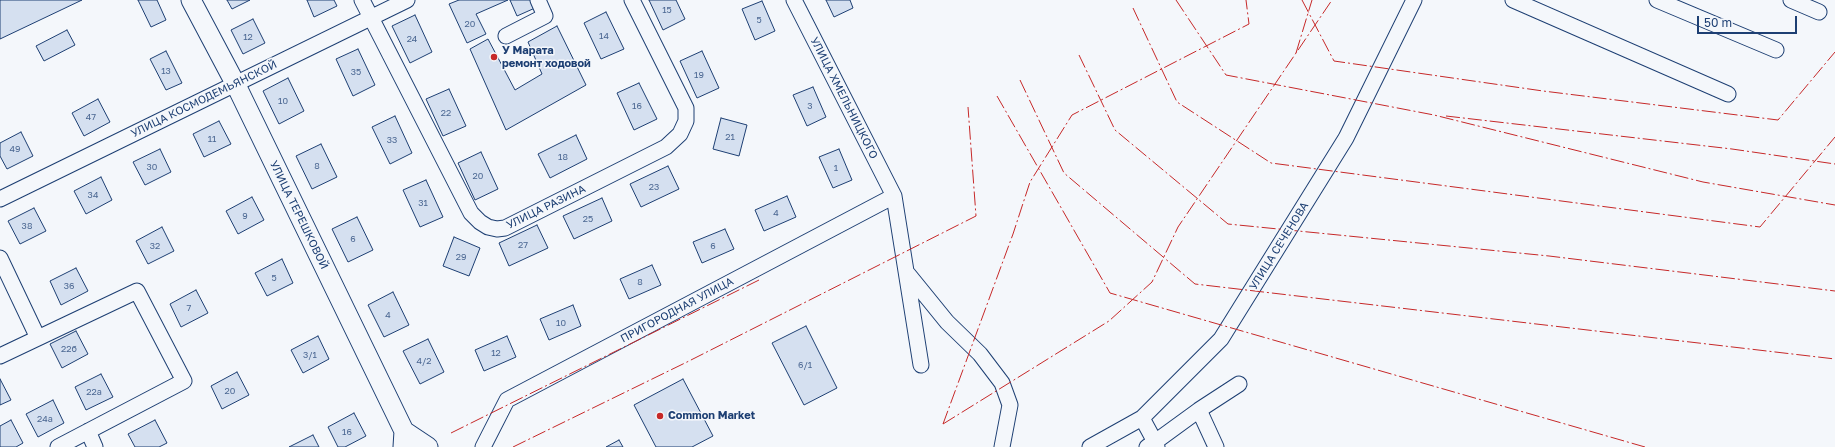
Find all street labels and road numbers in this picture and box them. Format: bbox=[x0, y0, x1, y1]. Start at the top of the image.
street label: УЛИЦА ХМЕЛЬНИЦКОГО bbox=[807, 35, 881, 161]
street label: УЛИЦА КОСМОДЕМЬЯНСКОЙ bbox=[129, 58, 279, 140]
street label: УЛИЦА ТЕРЕШКОВОЙ bbox=[267, 158, 331, 272]
street label: УЛИЦА РАЗИНА bbox=[504, 182, 588, 232]
street label: УЛИЦА СЕЧЕНОВА bbox=[1247, 200, 1311, 292]
street label: ПРИГОРОДНАЯ УЛИЦА bbox=[618, 275, 736, 345]

